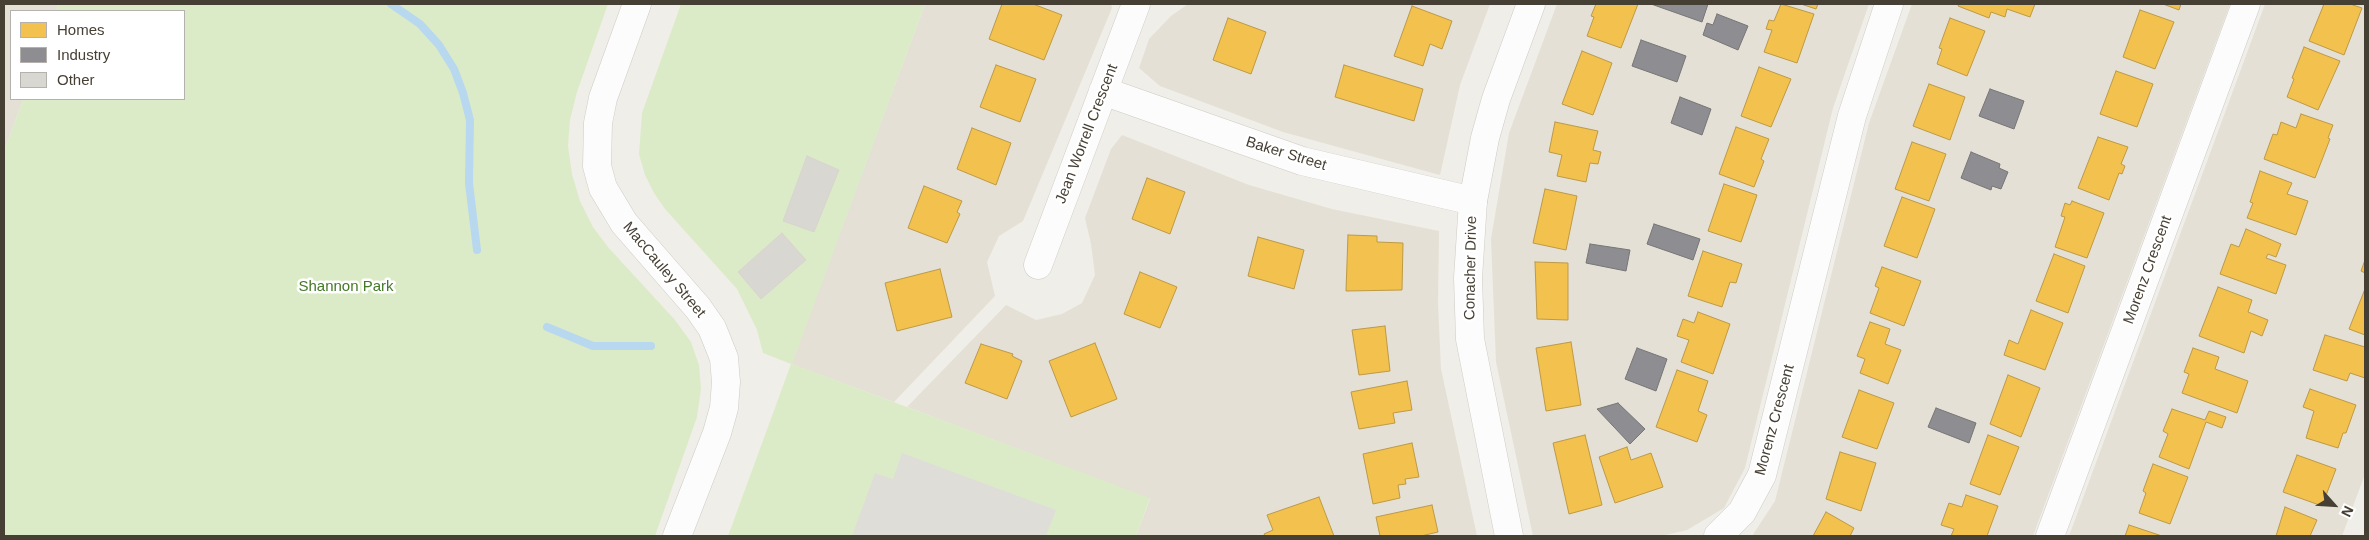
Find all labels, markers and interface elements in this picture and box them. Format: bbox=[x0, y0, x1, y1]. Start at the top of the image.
legend bbox=[10, 10, 185, 100]
text: Homes bbox=[57, 21, 105, 38]
text: Industry bbox=[57, 46, 110, 63]
street label: Jean Worrell Crescent bbox=[1052, 62, 1122, 206]
text: Other bbox=[57, 71, 95, 88]
street label: Baker Street bbox=[1244, 133, 1328, 175]
street label: Morenz Crescent bbox=[2120, 213, 2176, 327]
street label: Conacher Drive bbox=[1461, 216, 1481, 320]
street label: MacCauley Street bbox=[619, 219, 709, 321]
park label: Shannon Park bbox=[298, 278, 394, 296]
street label: Morenz Crescent bbox=[1752, 363, 1798, 477]
north arrow bbox=[2309, 480, 2359, 530]
text: N bbox=[2338, 504, 2357, 520]

